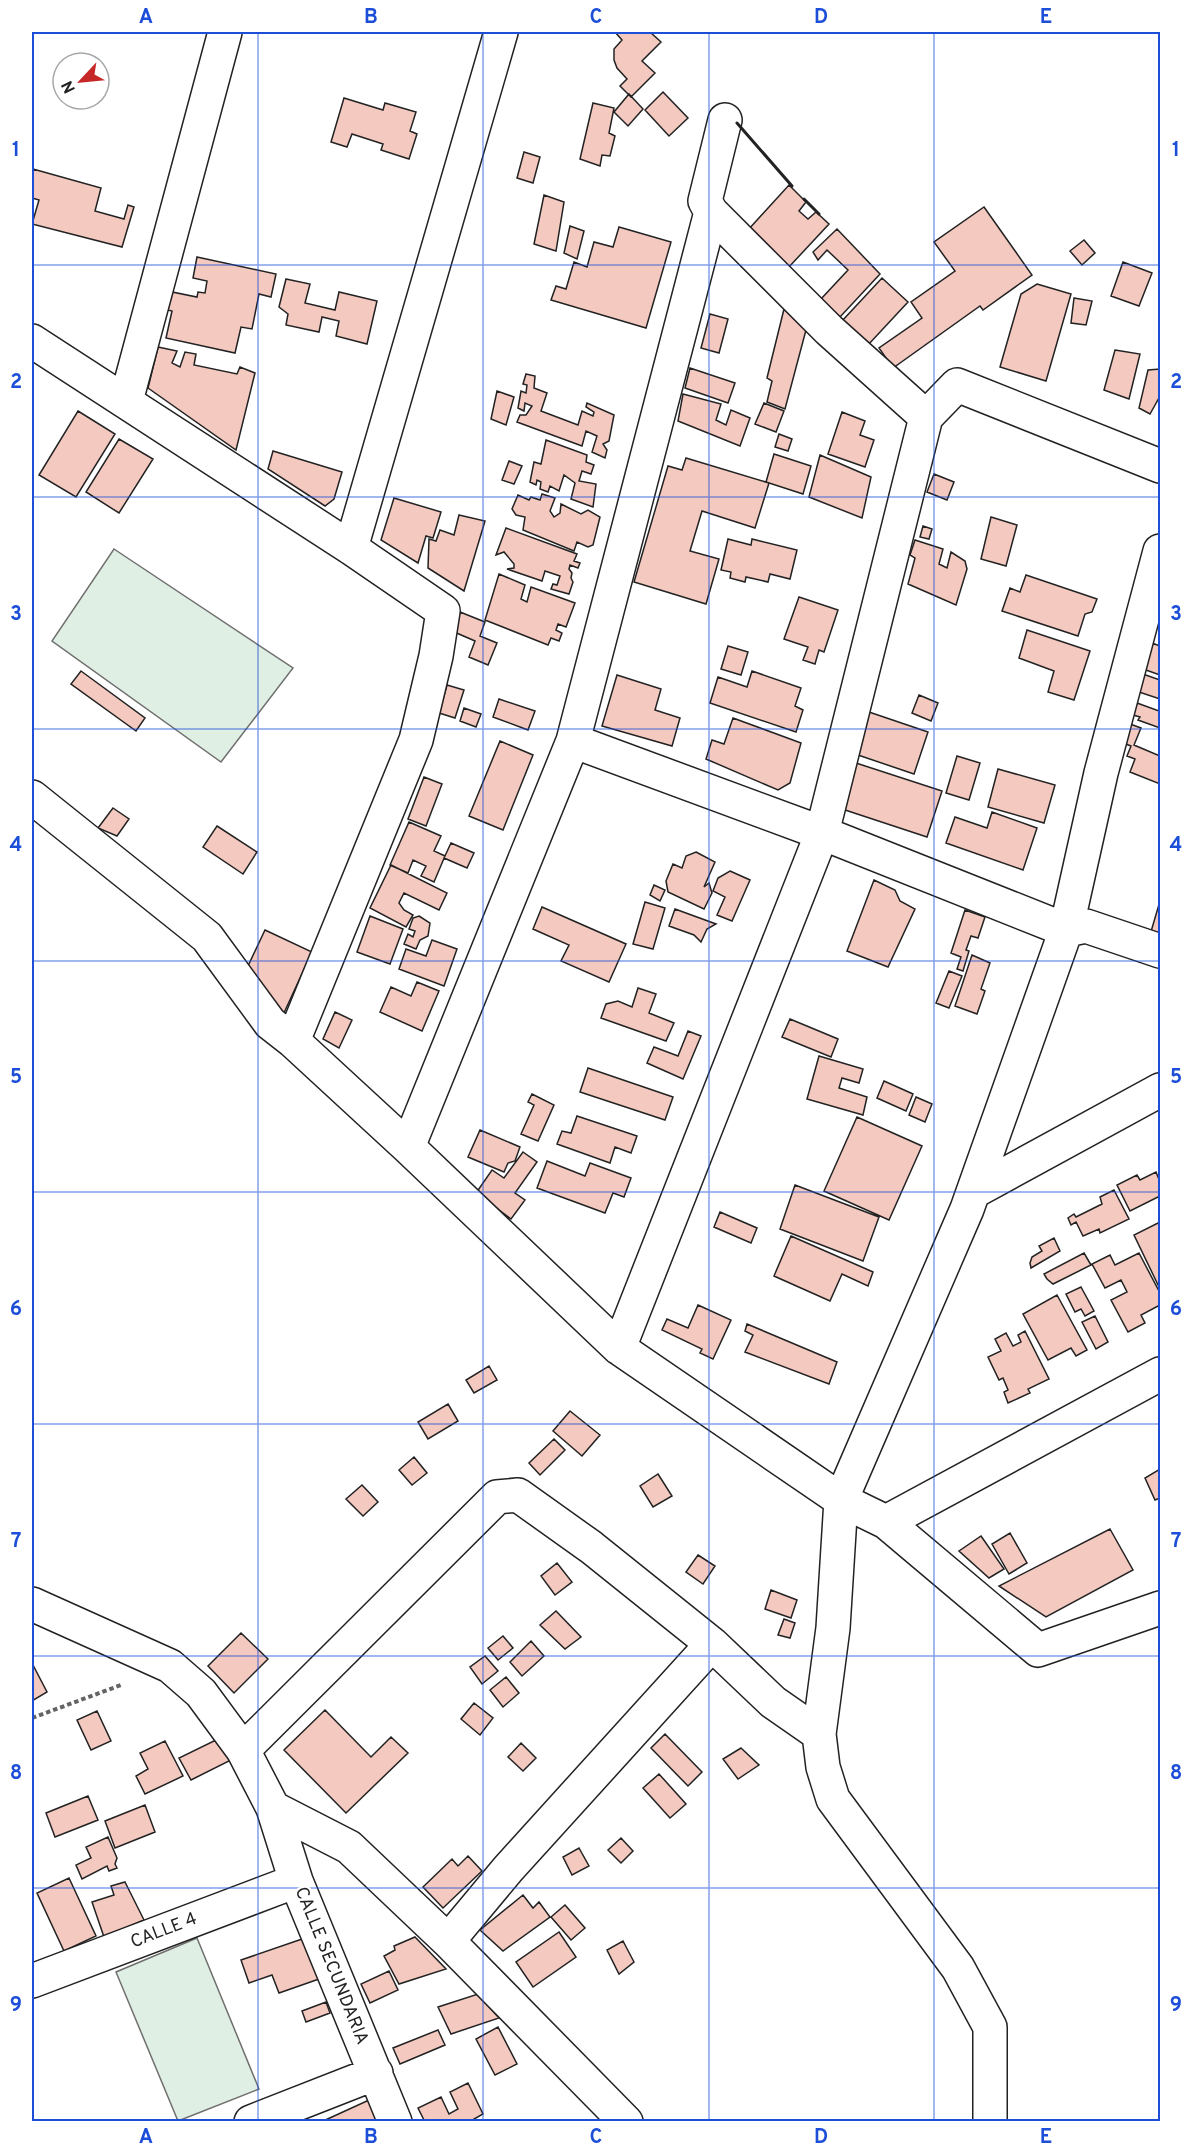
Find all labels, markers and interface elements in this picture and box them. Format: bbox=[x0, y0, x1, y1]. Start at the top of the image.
text: A bbox=[139, 5, 153, 31]
text: B bbox=[364, 5, 378, 31]
text: C bbox=[590, 5, 602, 31]
text: D bbox=[814, 5, 828, 31]
text: E bbox=[1040, 5, 1052, 31]
north arrow bbox=[51, 51, 111, 111]
text: N bbox=[58, 77, 81, 96]
text: 1 bbox=[12, 138, 20, 164]
text: 1 bbox=[1172, 138, 1180, 164]
text: 2 bbox=[10, 370, 22, 396]
text: 2 bbox=[1170, 370, 1182, 396]
text: 3 bbox=[10, 602, 22, 628]
text: 3 bbox=[1170, 602, 1182, 628]
text: 4 bbox=[10, 833, 22, 859]
text: 4 bbox=[1170, 833, 1182, 859]
text: 5 bbox=[10, 1065, 22, 1091]
text: 5 bbox=[1170, 1065, 1182, 1091]
text: 6 bbox=[10, 1297, 22, 1323]
text: 6 bbox=[1170, 1297, 1182, 1323]
text: 7 bbox=[11, 1529, 21, 1555]
text: 7 bbox=[1171, 1529, 1181, 1555]
text: 8 bbox=[10, 1761, 22, 1787]
text: 8 bbox=[1170, 1761, 1182, 1787]
street label: CALLE SECUNDARIA bbox=[289, 1884, 373, 2048]
street label: CALLE 4 bbox=[127, 1908, 201, 1954]
text: 9 bbox=[10, 1993, 22, 2019]
text: 9 bbox=[1170, 1993, 1182, 2019]
text: A bbox=[139, 2125, 153, 2151]
text: B bbox=[364, 2125, 378, 2151]
text: C bbox=[590, 2125, 602, 2151]
text: D bbox=[814, 2125, 828, 2151]
text: E bbox=[1040, 2125, 1052, 2151]

